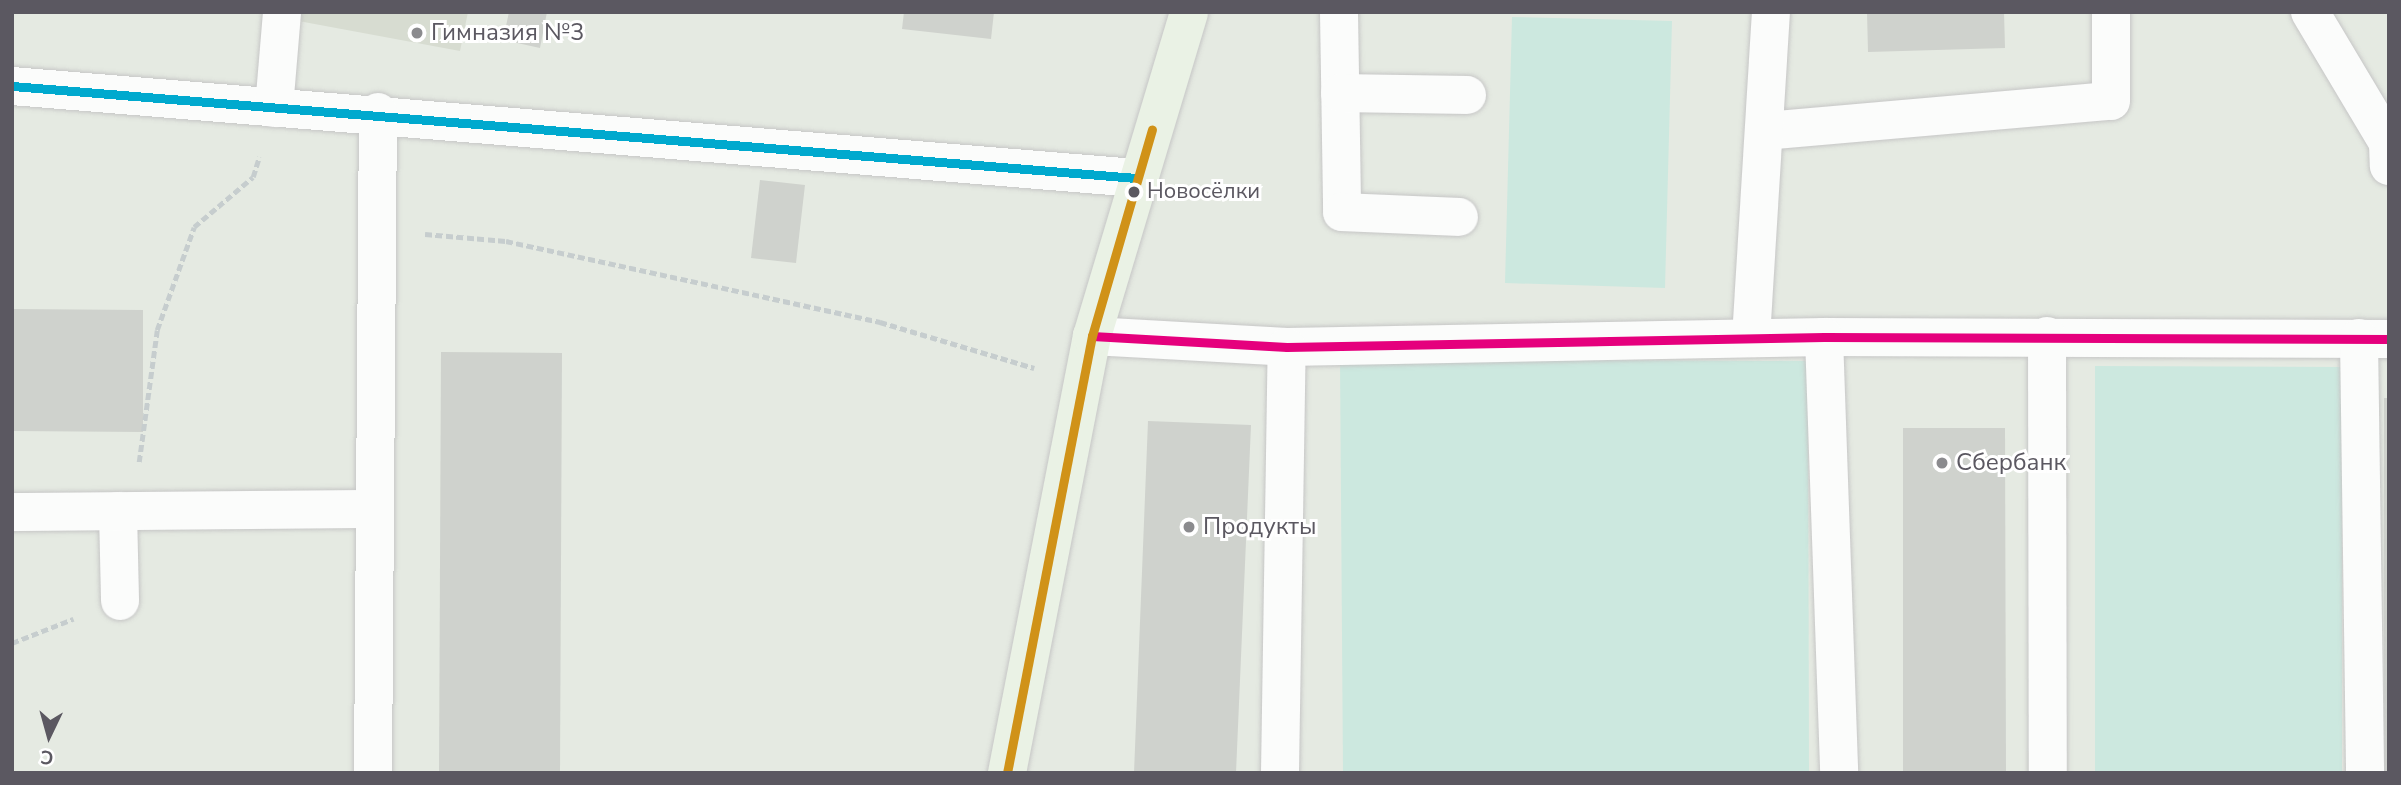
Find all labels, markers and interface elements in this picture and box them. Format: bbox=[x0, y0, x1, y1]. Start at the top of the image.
place label: Гимназия №3 bbox=[431, 19, 584, 47]
marker: Гимназия №3 bbox=[409, 25, 425, 41]
place label: Новосёлки bbox=[1147, 179, 1260, 205]
marker: Новосёлки bbox=[1127, 185, 1141, 199]
place label: Сбербанк bbox=[1956, 449, 2066, 477]
marker: Сбербанк bbox=[1934, 455, 1950, 471]
place label: Продукты bbox=[1203, 513, 1317, 541]
marker: Продукты bbox=[1181, 519, 1197, 535]
north arrow bbox=[14, 701, 84, 771]
text: С bbox=[40, 743, 55, 770]

